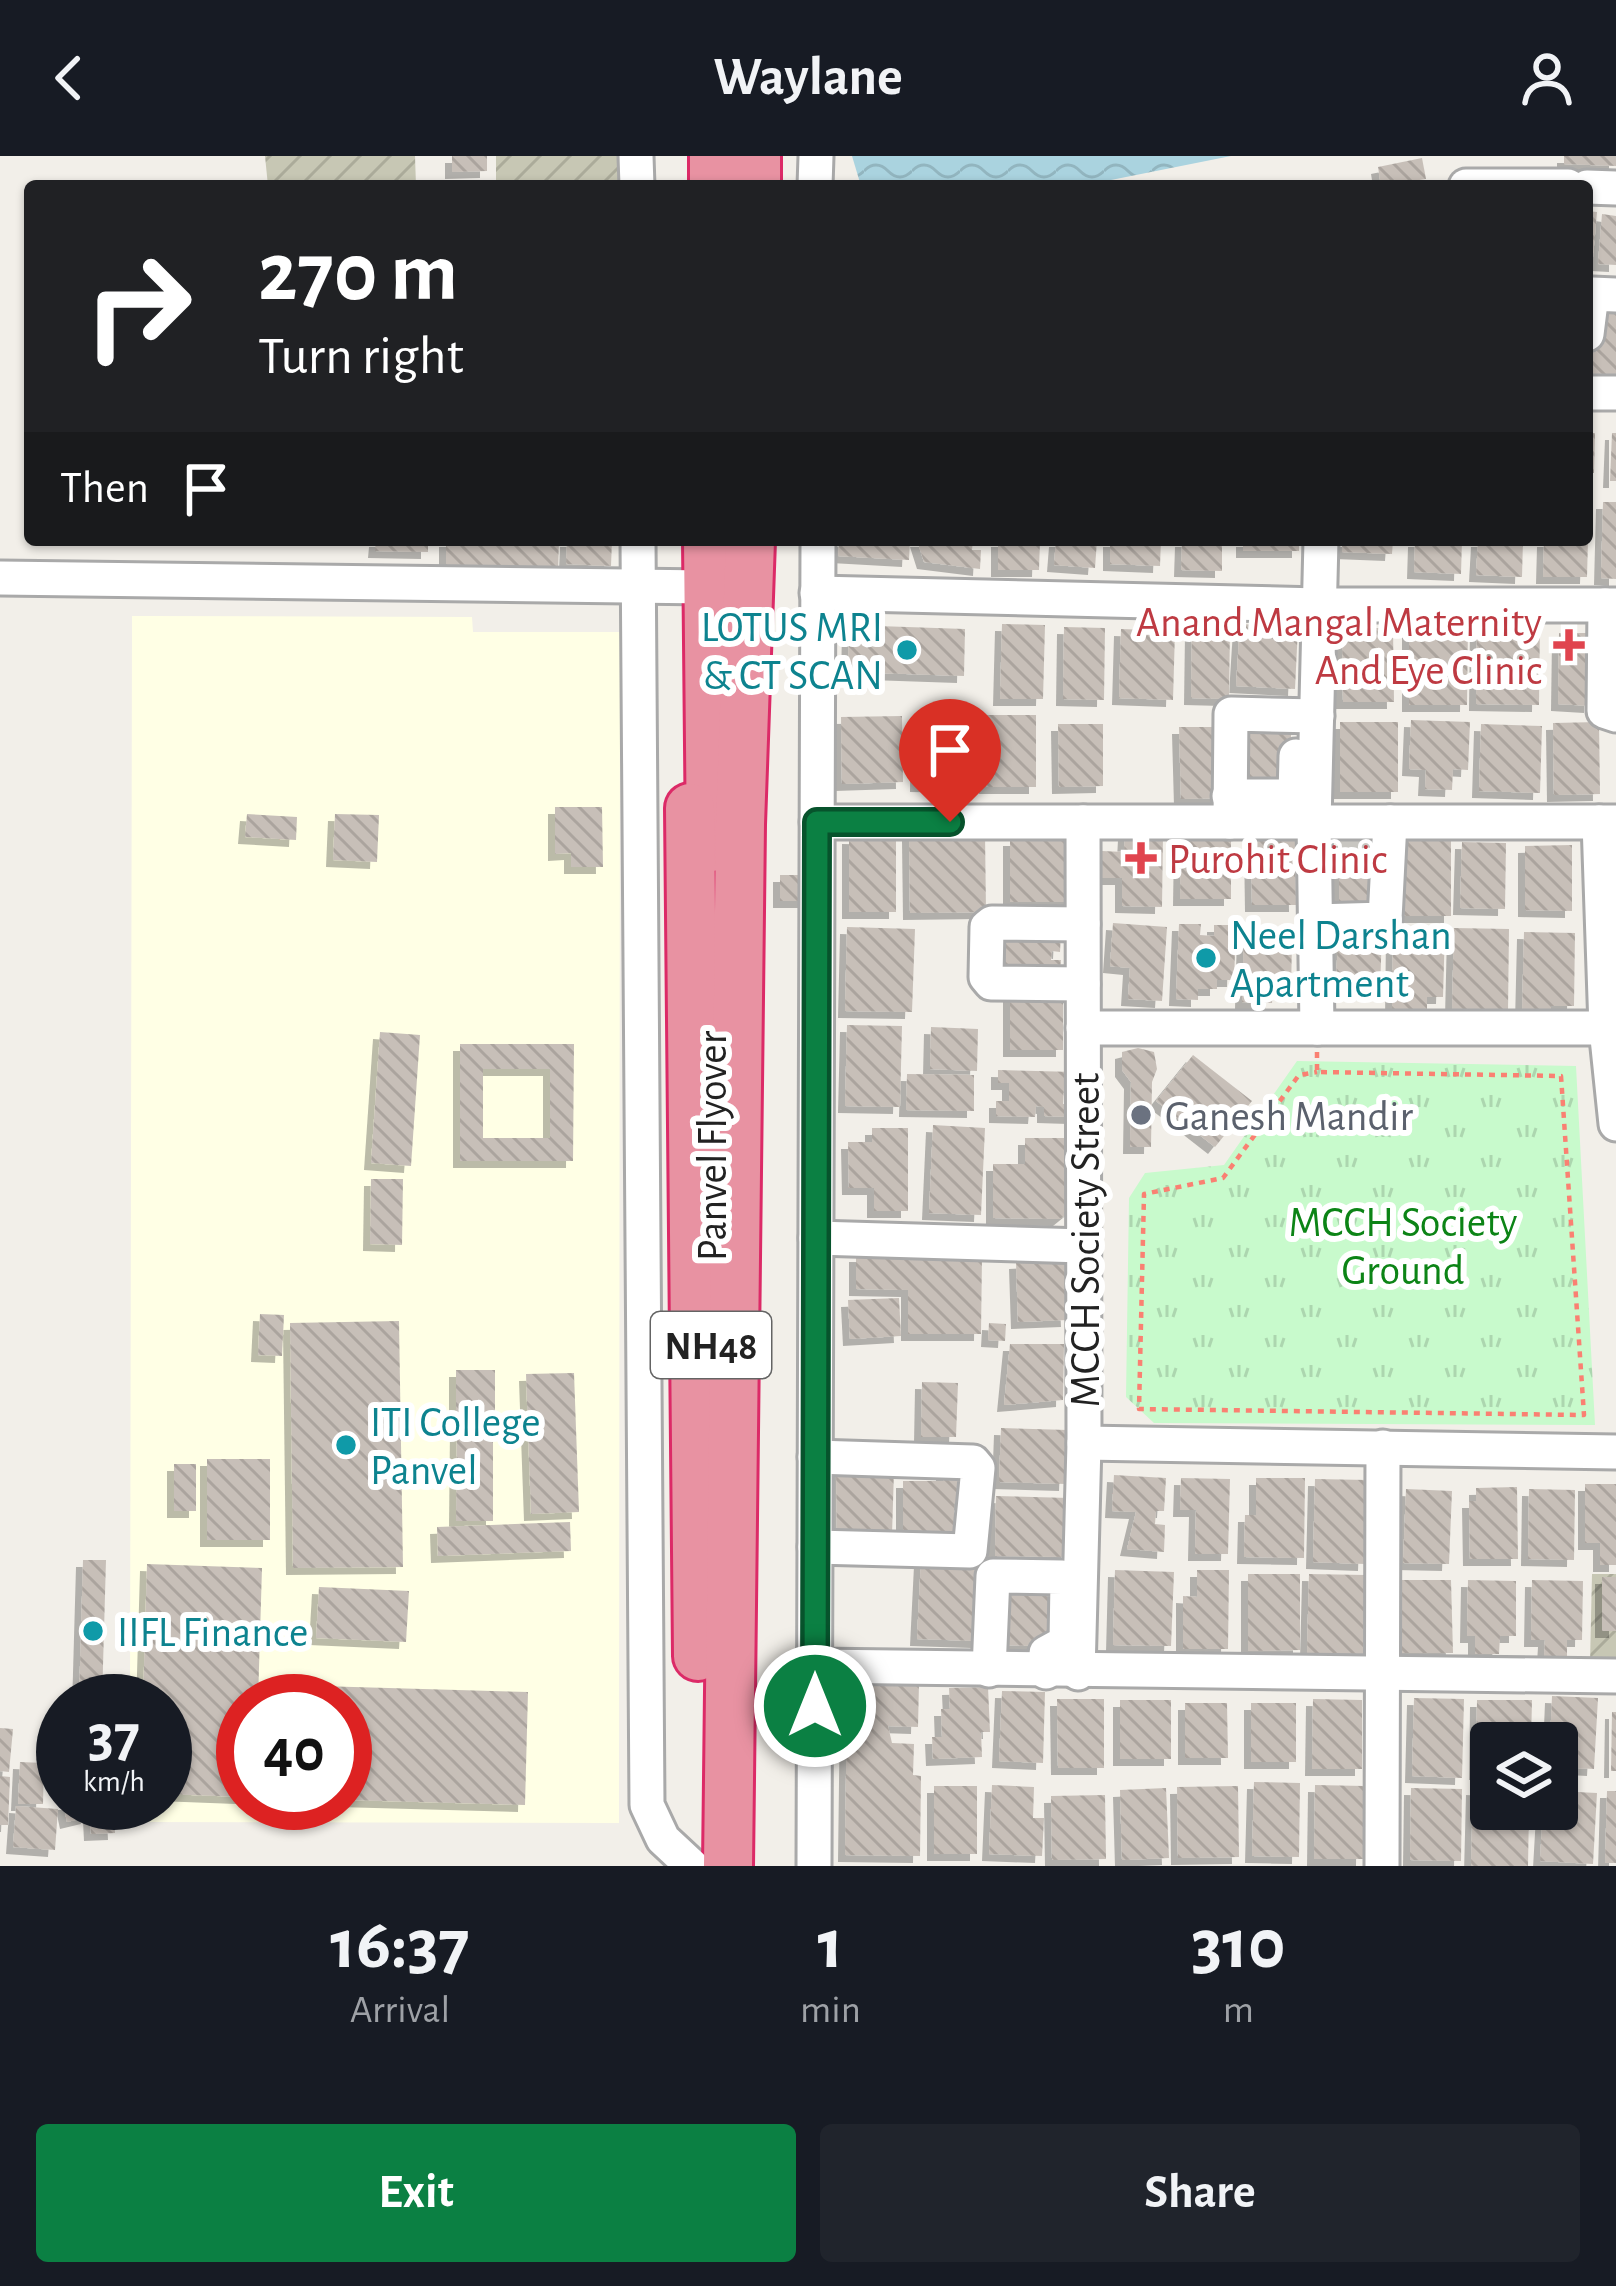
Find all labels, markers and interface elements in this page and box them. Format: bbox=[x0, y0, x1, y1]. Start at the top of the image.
icon: back bbox=[36, 45, 102, 111]
icon: person bbox=[1514, 45, 1580, 111]
text: Waylane bbox=[713, 51, 903, 105]
icon: right bbox=[60, 228, 216, 384]
text: 270 m bbox=[258, 232, 458, 316]
text: Turn right bbox=[258, 330, 464, 384]
icon: arrive bbox=[173, 456, 239, 522]
text: Then bbox=[60, 466, 149, 511]
place label: Anand Mangal Maternity And Eye Clinic bbox=[1136, 602, 1542, 692]
place label: LOTUS MRI & CT SCAN bbox=[701, 607, 883, 697]
marker: Anand Mangal Maternity And Eye Clinic bbox=[1553, 629, 1585, 661]
marker: LOTUS MRI & CT SCAN bbox=[894, 637, 920, 663]
pin bbox=[899, 699, 1001, 822]
icon: arrive bbox=[917, 717, 983, 783]
place label: Purohit Clinic bbox=[1168, 839, 1387, 881]
marker: Purohit Clinic bbox=[1125, 842, 1157, 874]
place label: Neel Darshan Apartment bbox=[1230, 915, 1452, 1005]
marker: Neel Darshan Apartment bbox=[1193, 945, 1219, 971]
street label: Panvel Flyover bbox=[692, 1030, 734, 1261]
street label: MCCH Society Street bbox=[1065, 1073, 1107, 1407]
place label: Ganesh Mandir bbox=[1165, 1096, 1413, 1138]
marker: Ganesh Mandir bbox=[1128, 1102, 1154, 1128]
park label: MCCH Society Ground bbox=[1288, 1202, 1518, 1292]
road number: NH48 bbox=[651, 1312, 771, 1378]
place label: ITI College Panvel bbox=[370, 1402, 541, 1492]
marker: ITI College Panvel bbox=[333, 1432, 359, 1458]
place label: IIFL Finance bbox=[117, 1612, 308, 1654]
marker: IIFL Finance bbox=[80, 1618, 106, 1644]
position arrow bbox=[752, 1643, 878, 1769]
speed limit sign: 40 bbox=[216, 1674, 372, 1830]
text: 37 bbox=[88, 1707, 140, 1767]
map controls bbox=[1470, 1722, 1578, 1830]
button: layers bbox=[1470, 1722, 1578, 1830]
text: km/h bbox=[83, 1767, 145, 1797]
text: 16:37 bbox=[330, 1909, 470, 1981]
text: 1 bbox=[817, 1909, 843, 1981]
text: 310 bbox=[1191, 1909, 1286, 1981]
text: Arrival bbox=[350, 1991, 450, 2030]
text: min bbox=[800, 1991, 861, 2030]
text: m bbox=[1223, 1991, 1254, 2030]
button: Exit bbox=[36, 2124, 796, 2262]
button: Share bbox=[820, 2124, 1580, 2262]

